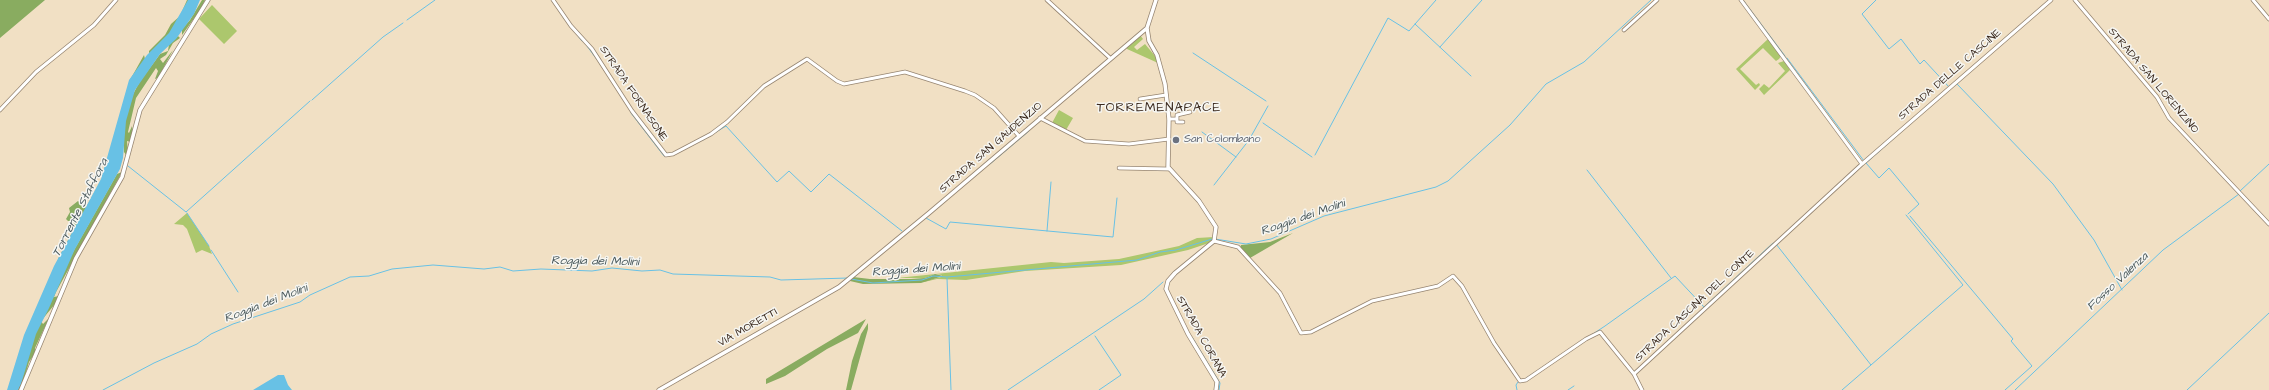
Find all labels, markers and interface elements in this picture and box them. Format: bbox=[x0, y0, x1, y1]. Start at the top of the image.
street label: STRADA SAN LORENZINO bbox=[2105, 26, 2201, 136]
street label: STRADA DELLE CASCINE bbox=[1896, 27, 2004, 123]
street label: STRADA FORNASONE bbox=[596, 44, 670, 144]
street label: STRADA SAN GAUDENZIO bbox=[937, 100, 1045, 196]
district label: TORREMENAPACE bbox=[1097, 100, 1221, 116]
place label: San Colombano bbox=[1184, 133, 1260, 147]
marker: San Colombano bbox=[1171, 135, 1181, 145]
water label: Torrente Staffora bbox=[50, 156, 112, 260]
water label: Roggia dei Molini bbox=[1259, 197, 1347, 239]
street label: STRADA CASCINA DEL CONTE bbox=[1633, 247, 1757, 365]
water label: Fosso Valenza bbox=[2084, 250, 2152, 314]
water label: Roggia dei Molini bbox=[551, 254, 639, 270]
water label: Roggia dei Molini bbox=[872, 260, 960, 280]
water label: Roggia dei Molini bbox=[222, 282, 310, 326]
street label: STRADA CORANA bbox=[1173, 294, 1229, 380]
street label: VIA MORETTI bbox=[716, 306, 780, 350]

